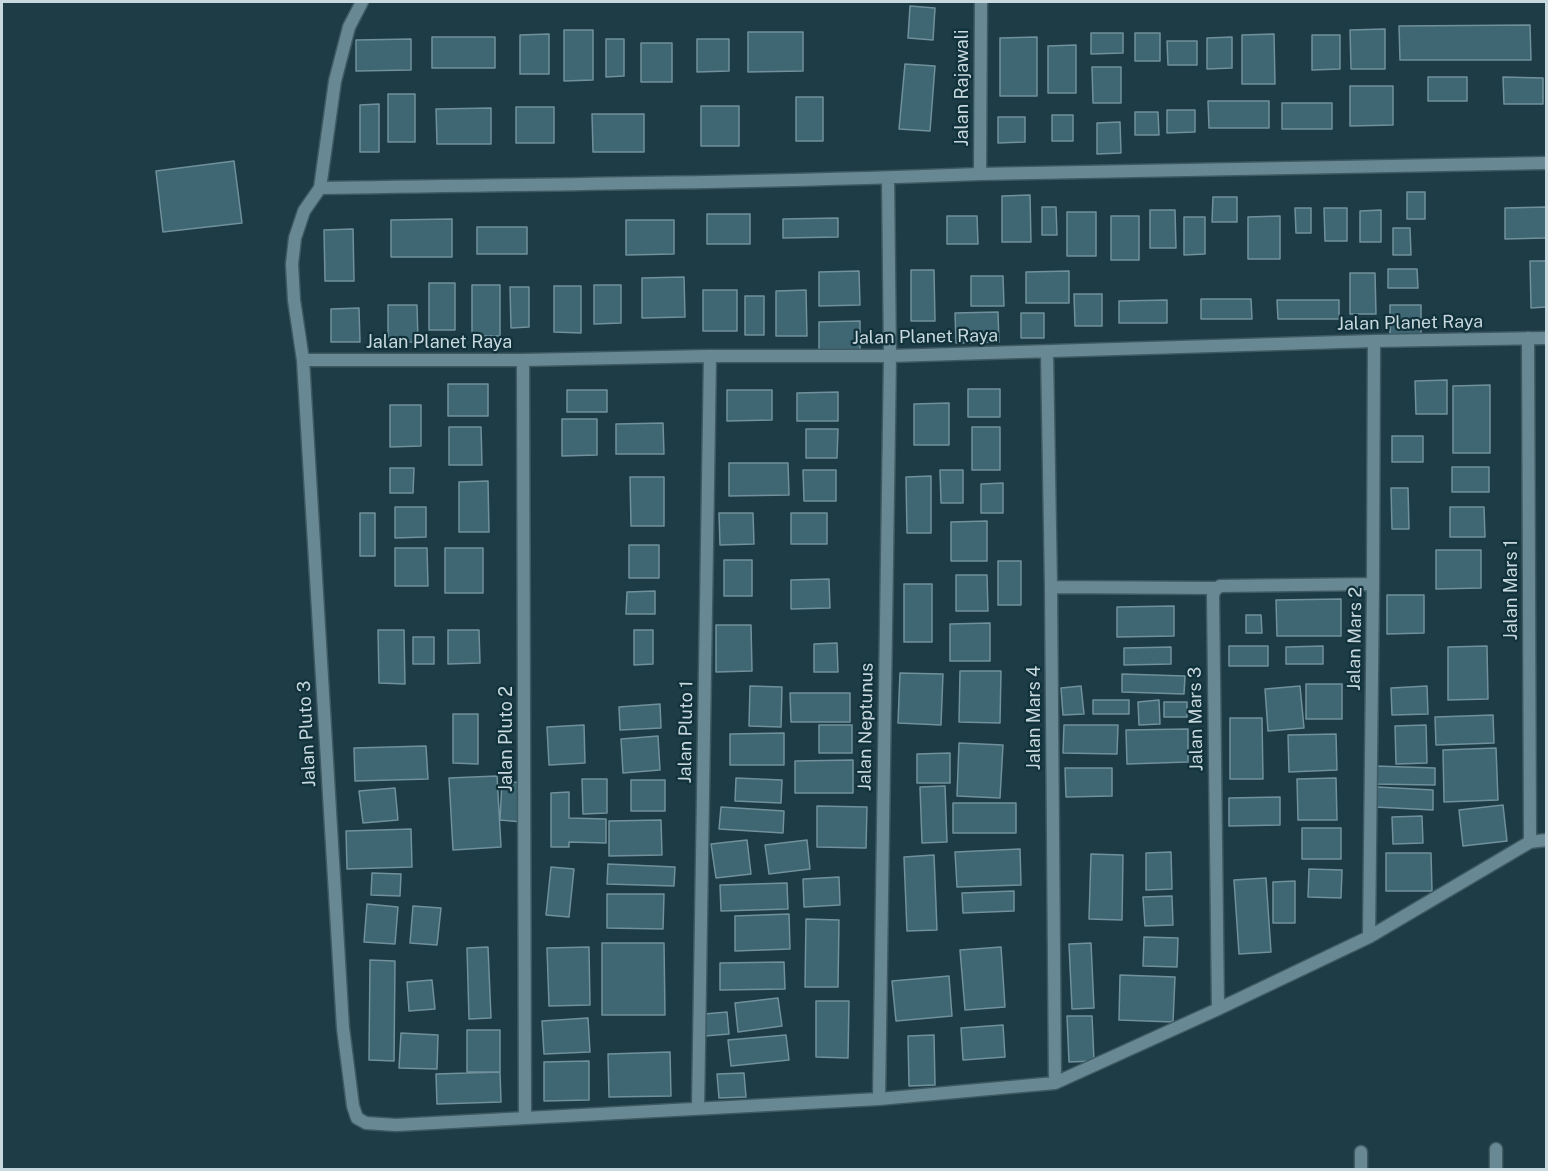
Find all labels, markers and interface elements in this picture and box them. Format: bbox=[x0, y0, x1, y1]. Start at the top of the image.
street label: Jalan Rajawali bbox=[951, 30, 973, 146]
street label: Jalan Planet Raya bbox=[1337, 311, 1483, 335]
street label: Jalan Planet Raya bbox=[852, 325, 998, 349]
street label: Jalan Planet Raya bbox=[366, 331, 512, 353]
street label: Jalan Mars 1 bbox=[1500, 540, 1522, 640]
street label: Jalan Mars 2 bbox=[1343, 587, 1367, 691]
street label: Jalan Neptunus bbox=[854, 663, 878, 791]
street label: Jalan Mars 4 bbox=[1023, 666, 1045, 770]
street label: Jalan Mars 3 bbox=[1184, 666, 1208, 772]
street label: Jalan Pluto 3 bbox=[293, 680, 321, 788]
street label: Jalan Pluto 1 bbox=[674, 680, 698, 784]
street label: Jalan Pluto 2 bbox=[495, 686, 517, 792]

